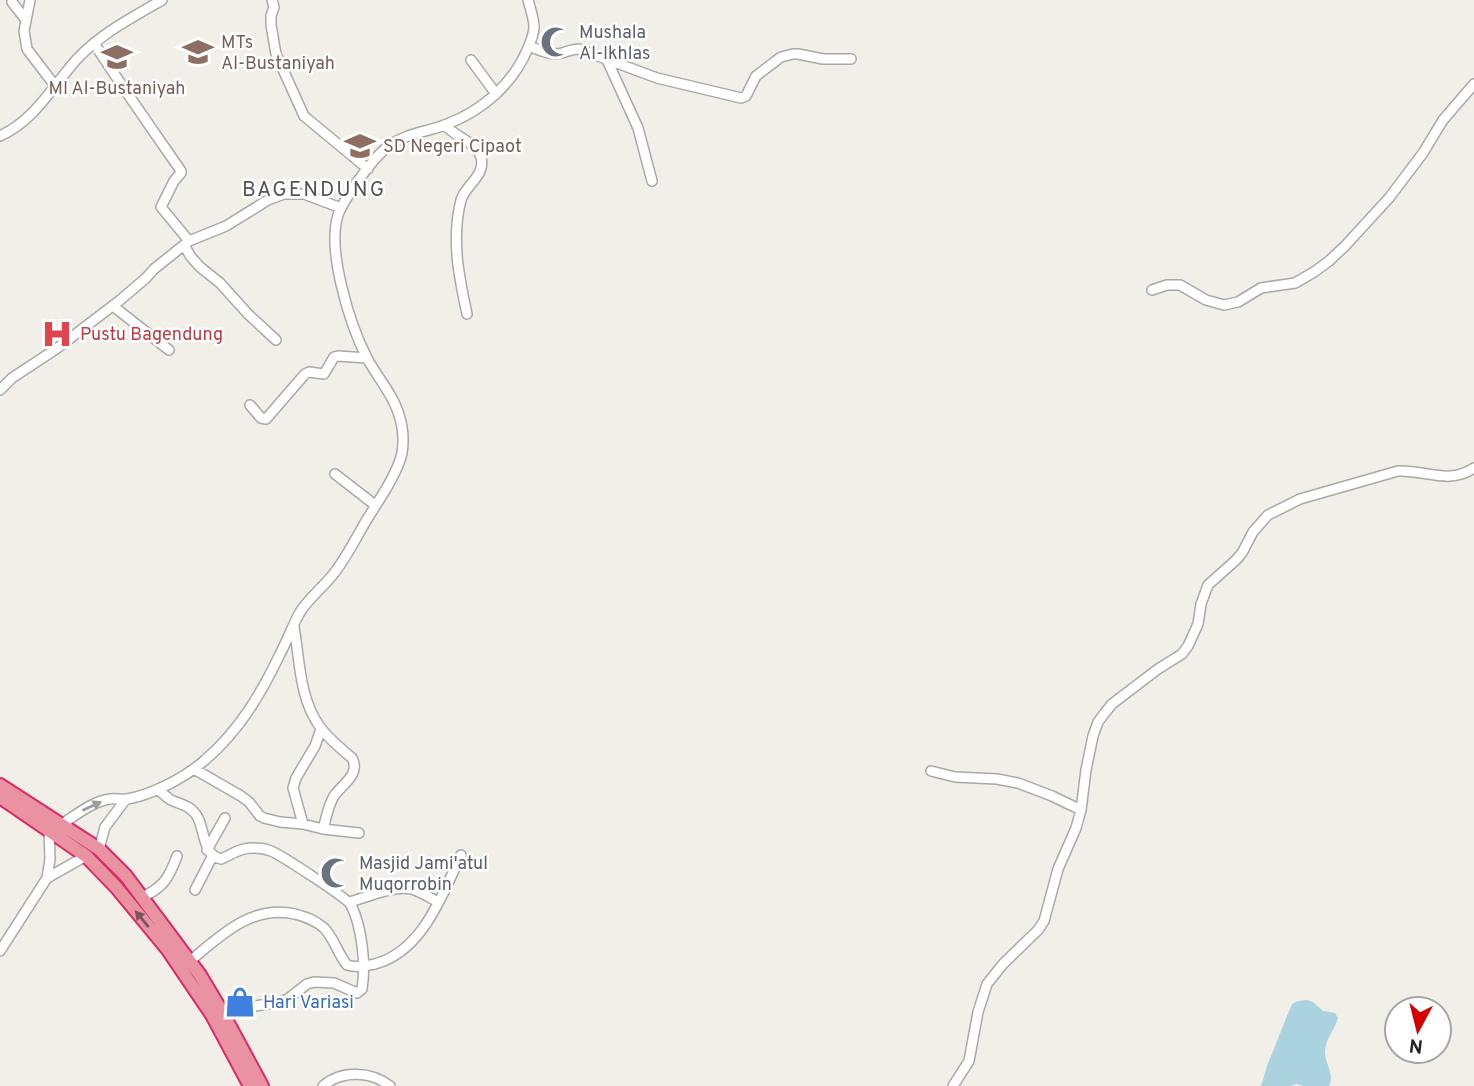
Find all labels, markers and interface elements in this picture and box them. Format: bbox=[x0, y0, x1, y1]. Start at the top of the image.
place label: Mushala Al-Ikhlas bbox=[579, 22, 650, 66]
mosque icon: Mushala Al-Ikhlas bbox=[539, 25, 573, 59]
place label: MTs Al-Bustaniyah bbox=[221, 32, 335, 76]
school or university icon: MTs Al-Bustaniyah bbox=[181, 35, 215, 69]
school or university icon: MI Al-Bustaniyah bbox=[100, 40, 134, 74]
place label: MI Al-Bustaniyah bbox=[49, 78, 185, 101]
school or university icon: SD Negeri Cipaot bbox=[343, 129, 377, 163]
place label: SD Negeri Cipaot bbox=[383, 136, 522, 159]
district label: BAGENDUNG bbox=[242, 177, 386, 204]
hospital icon: Pustu Bagendung bbox=[40, 317, 74, 351]
place label: Pustu Bagendung bbox=[80, 324, 223, 347]
one-way arrow bbox=[82, 801, 102, 812]
place label: Masjid Jami'atul Muqorrobin bbox=[359, 853, 488, 897]
mosque icon: Masjid Jami'atul Muqorrobin bbox=[319, 856, 353, 890]
one-way arrow bbox=[135, 910, 150, 928]
shop icon: Hari Variasi bbox=[223, 985, 257, 1019]
place label: Hari Variasi bbox=[263, 992, 354, 1015]
north arrow bbox=[1383, 995, 1453, 1065]
text: N bbox=[1408, 1032, 1424, 1058]

